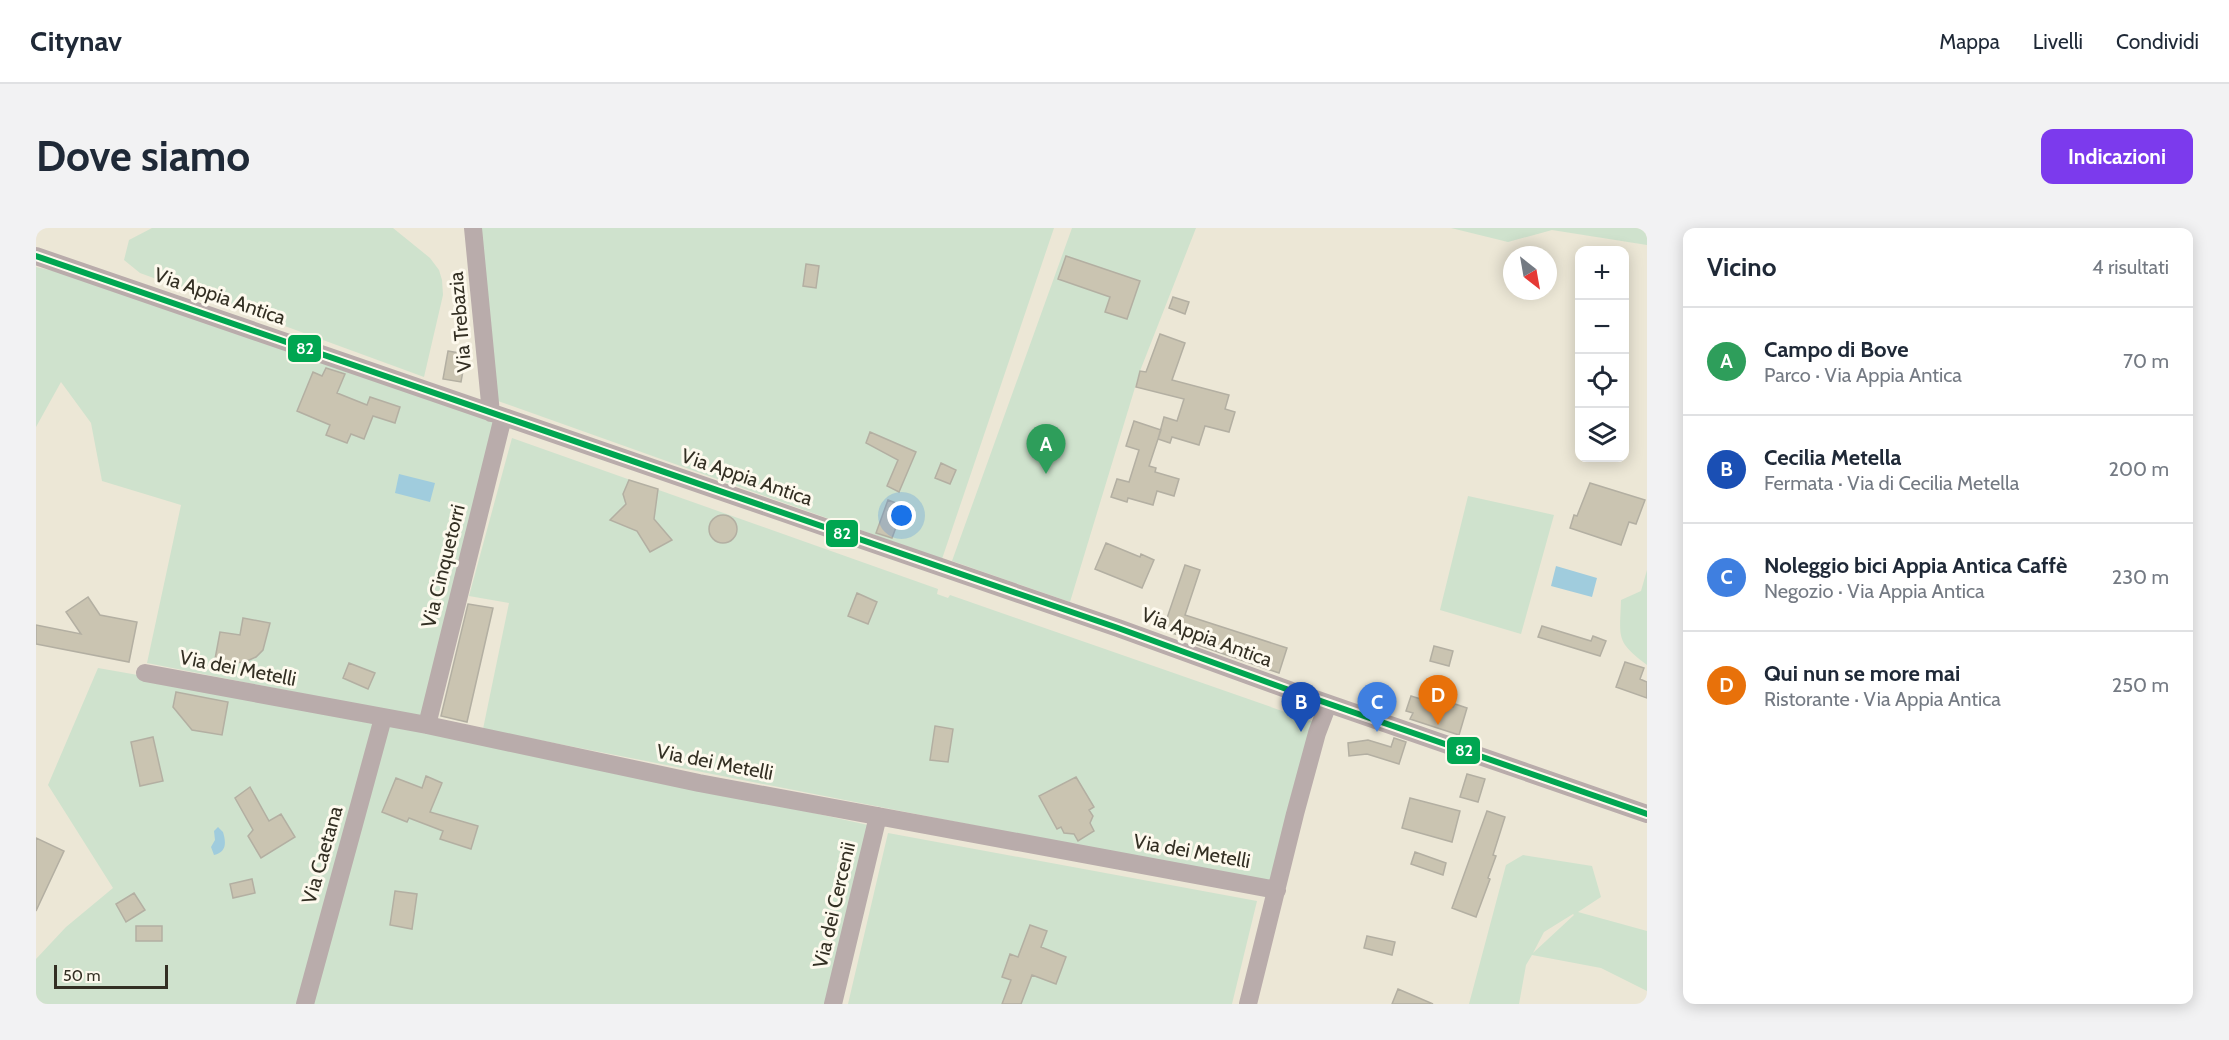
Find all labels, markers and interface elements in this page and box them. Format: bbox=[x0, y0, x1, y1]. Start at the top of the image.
text: Citynav bbox=[30, 24, 122, 58]
text: Mappa bbox=[1939, 29, 2000, 54]
text: Livelli bbox=[2033, 29, 2083, 54]
text: Condividi bbox=[2116, 29, 2199, 54]
button: Indicazioni bbox=[2041, 129, 2193, 184]
text: Dove siamo bbox=[36, 130, 250, 182]
north arrow bbox=[1503, 246, 1557, 300]
map controls bbox=[1575, 246, 1629, 462]
button: + bbox=[1575, 246, 1629, 300]
text: Vicino bbox=[1707, 251, 1776, 283]
text: 4 risultati bbox=[2092, 255, 2169, 279]
street label: Via Appia Antica bbox=[151, 262, 289, 330]
street label: Via Trebazia bbox=[444, 270, 476, 373]
button: − bbox=[1575, 300, 1629, 354]
line badge: 82 bbox=[287, 334, 322, 363]
text: Campo di Bove bbox=[1764, 336, 1909, 363]
text: 82 bbox=[296, 339, 314, 358]
text: A bbox=[1720, 349, 1733, 373]
text: 70 m bbox=[2123, 349, 2169, 373]
button: locate bbox=[1575, 354, 1629, 408]
text: Parco · Via Appia Antica bbox=[1764, 363, 1962, 387]
button: layers bbox=[1575, 408, 1629, 462]
pin: A bbox=[1026, 424, 1066, 474]
street label: Via Appia Antica bbox=[678, 443, 816, 511]
text: Cecilia Metella bbox=[1764, 444, 1902, 471]
text: B bbox=[1720, 457, 1733, 481]
text: 200 m bbox=[2109, 457, 2169, 481]
text: Fermata · Via di Cecilia Metella bbox=[1764, 471, 2019, 495]
your location bbox=[887, 501, 916, 530]
street label: Via Cinquetorri bbox=[416, 502, 470, 630]
line badge: 82 bbox=[825, 519, 859, 548]
text: 82 bbox=[833, 524, 851, 543]
text: Noleggio bici Appia Antica Caffè bbox=[1764, 552, 2067, 579]
text: C bbox=[1720, 565, 1733, 589]
text: 230 m bbox=[2112, 565, 2169, 589]
text: Negozio · Via Appia Antica bbox=[1764, 579, 1985, 603]
street label: Via Appia Antica bbox=[1138, 602, 1276, 672]
street label: Via dei Metelli bbox=[178, 645, 298, 691]
text: Qui nun se more mai bbox=[1764, 660, 1960, 687]
text: D bbox=[1719, 673, 1734, 697]
text: 250 m bbox=[2112, 673, 2169, 697]
pin: D bbox=[1418, 676, 1458, 725]
pin: B bbox=[1282, 682, 1320, 732]
pin: C bbox=[1358, 682, 1396, 732]
text: Ristorante · Via Appia Antica bbox=[1764, 687, 2001, 711]
line badge: 82 bbox=[1446, 736, 1481, 765]
street label: Via dei Metelli bbox=[655, 739, 775, 785]
text: 82 bbox=[1455, 741, 1473, 760]
street label: Via Caetana bbox=[297, 803, 348, 907]
street label: Via dei Metelli bbox=[1132, 829, 1252, 873]
street label: Via dei Cercenii bbox=[808, 840, 860, 970]
scale bar bbox=[54, 962, 168, 990]
text: 50 m bbox=[63, 966, 100, 985]

